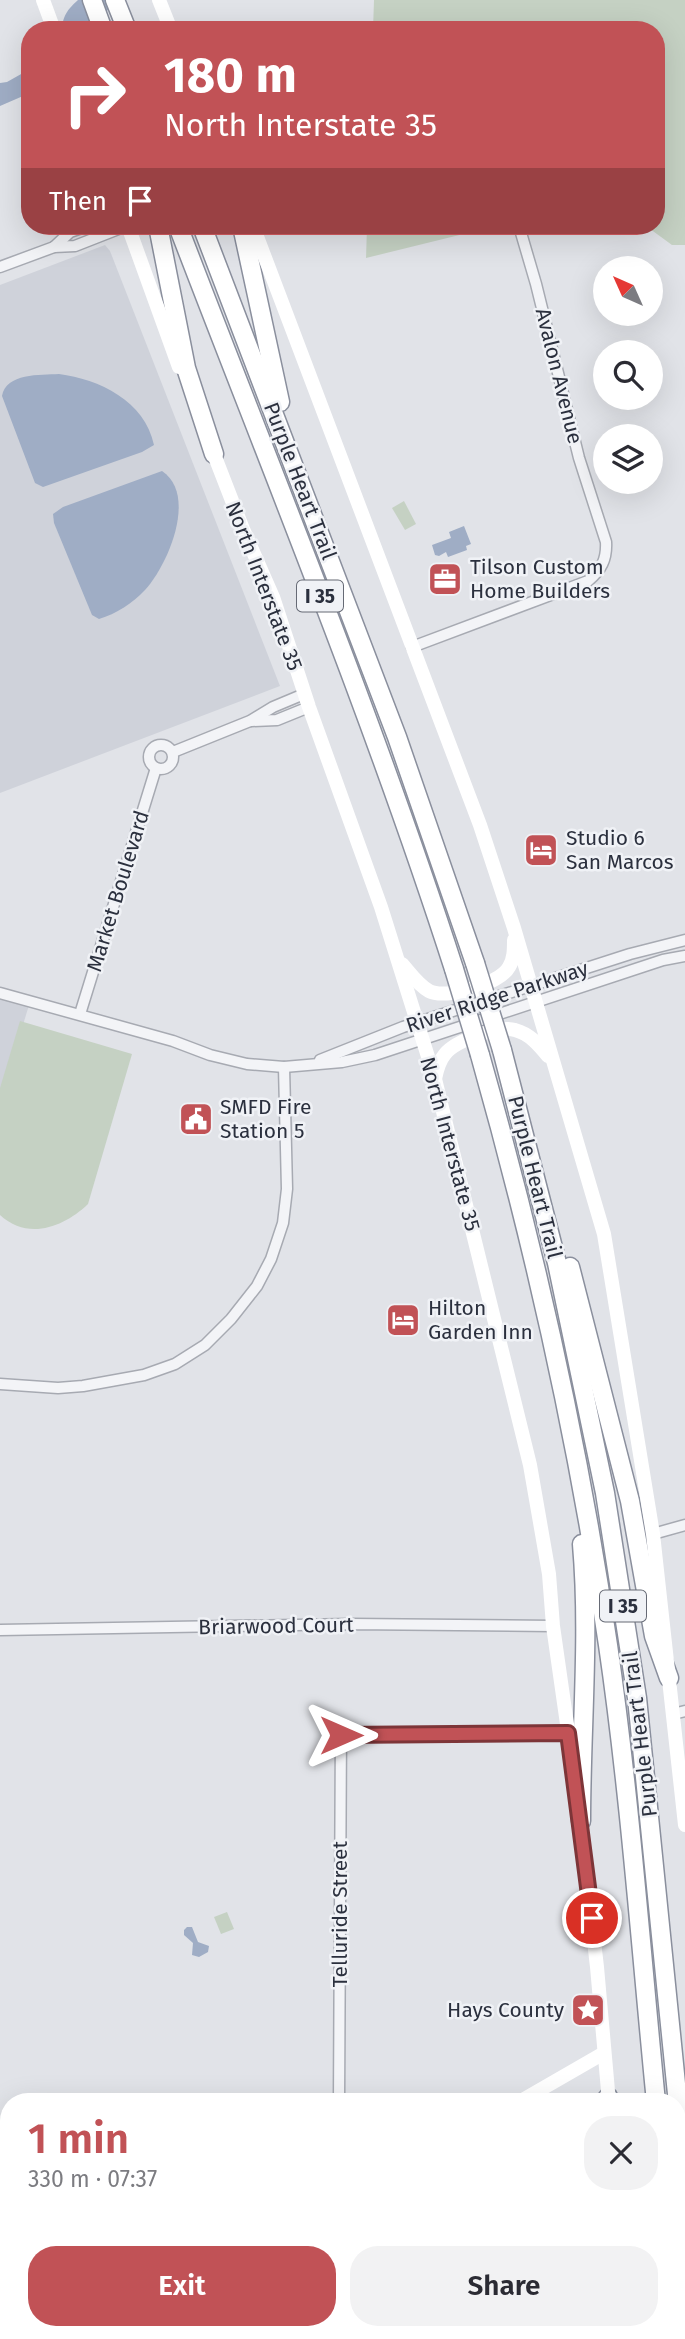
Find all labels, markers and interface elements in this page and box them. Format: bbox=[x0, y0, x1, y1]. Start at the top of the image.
text: 180 m bbox=[164, 46, 297, 105]
icon: right bbox=[49, 49, 140, 140]
text: North Interstate 35 bbox=[164, 106, 437, 144]
icon: arrive bbox=[121, 182, 159, 220]
text: Then bbox=[49, 186, 107, 217]
north arrow bbox=[593, 256, 663, 326]
map controls bbox=[593, 256, 663, 494]
street label: Avalon Avenue bbox=[530, 305, 588, 447]
button: search bbox=[593, 340, 663, 410]
street label: Purple Heart Trail bbox=[258, 398, 342, 564]
button: layers bbox=[593, 424, 663, 494]
street label: North Interstate 35 bbox=[220, 498, 308, 674]
place label: Tilson Custom Home Builders bbox=[470, 554, 610, 604]
office icon: Tilson Custom Home Builders bbox=[426, 560, 464, 598]
road number: I 35 bbox=[297, 580, 343, 611]
street label: Market Boulevard bbox=[81, 807, 155, 975]
place label: Studio 6 San Marcos bbox=[566, 825, 674, 875]
hotel icon: Studio 6 San Marcos bbox=[522, 831, 560, 869]
street label: River Ridge Parkway bbox=[402, 955, 592, 1039]
street label: North Interstate 35 bbox=[414, 1054, 486, 1234]
street label: Purple Heart Trail bbox=[502, 1093, 568, 1261]
place label: SMFD Fire Station 5 bbox=[220, 1094, 311, 1144]
public building icon: SMFD Fire Station 5 bbox=[177, 1100, 215, 1138]
place label: Hilton Garden Inn bbox=[428, 1295, 533, 1345]
hotel icon: Hilton Garden Inn bbox=[384, 1301, 422, 1339]
road number: I 35 bbox=[600, 1590, 646, 1622]
street label: Briarwood Court bbox=[198, 1612, 354, 1640]
street label: Purple Heart Trail bbox=[617, 1650, 663, 1818]
position arrow bbox=[304, 1698, 378, 1772]
street label: Telluride Street bbox=[327, 1840, 353, 1987]
pin bbox=[562, 1888, 622, 1948]
icon: arrive bbox=[573, 1899, 611, 1937]
place icon: Hays County bbox=[569, 1991, 607, 2029]
place label: Hays County bbox=[447, 1997, 565, 2023]
text: 1 min bbox=[28, 2114, 129, 2164]
button: close bbox=[584, 2116, 658, 2190]
text: 330 m · 07:37 bbox=[28, 2165, 157, 2193]
button: Exit bbox=[28, 2246, 336, 2326]
button: Share bbox=[350, 2246, 658, 2326]

